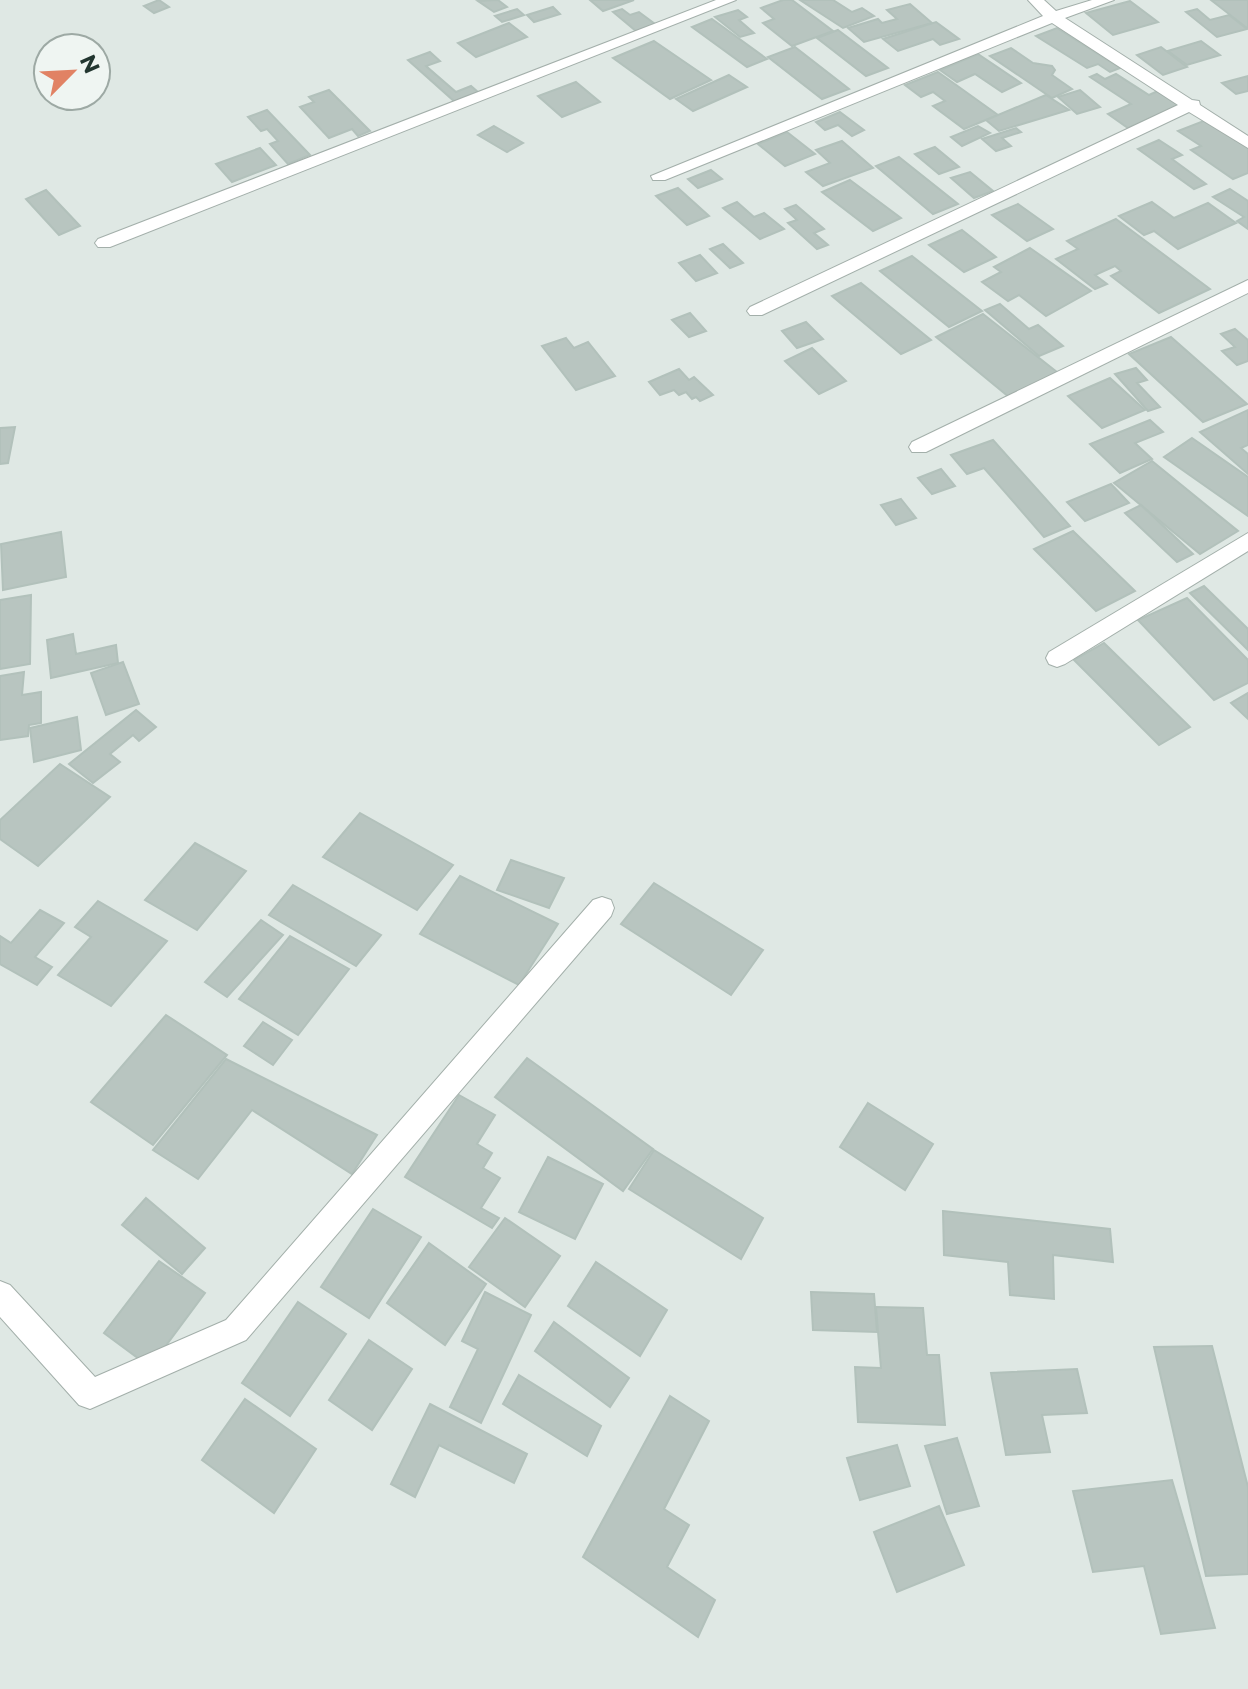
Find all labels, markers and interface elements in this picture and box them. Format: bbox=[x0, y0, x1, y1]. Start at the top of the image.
north arrow bbox=[32, 32, 112, 112]
text: N bbox=[74, 50, 106, 78]

